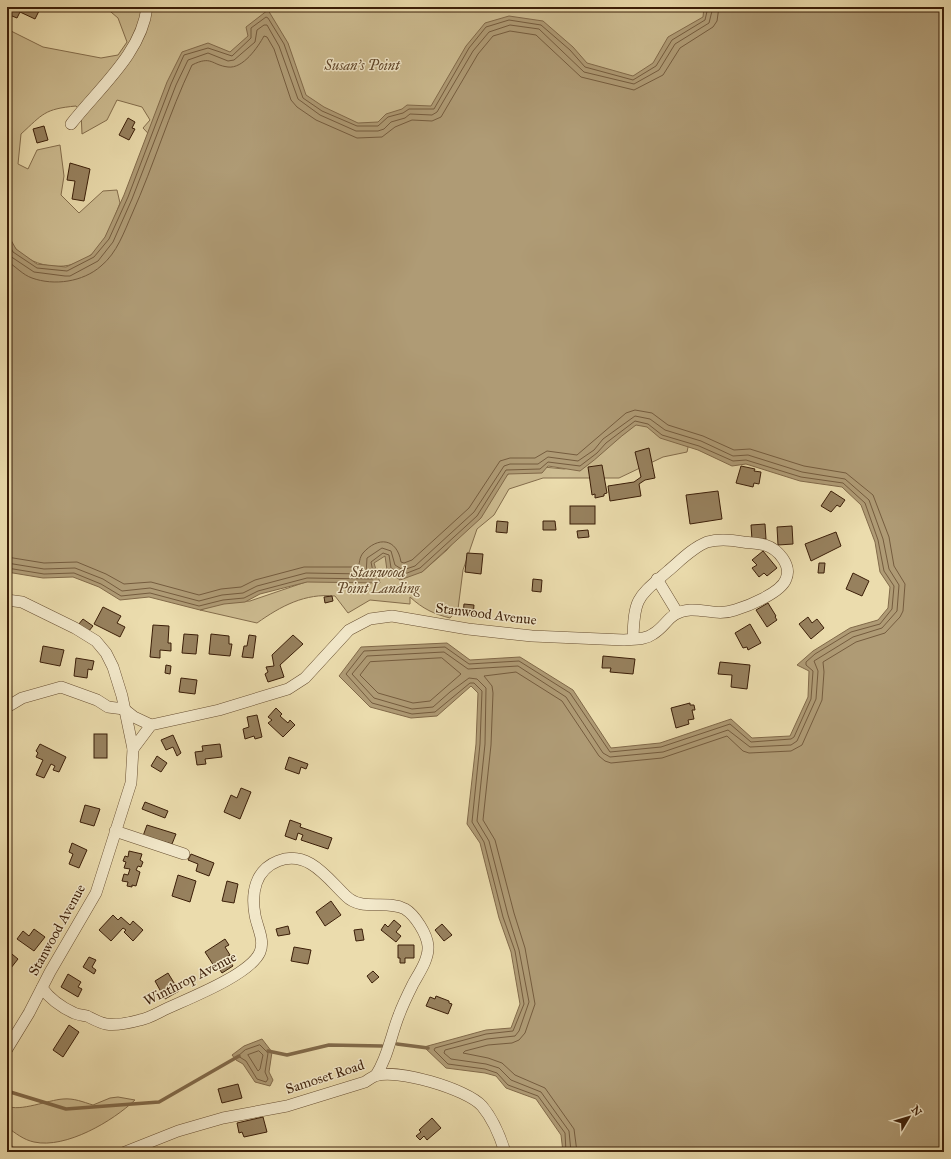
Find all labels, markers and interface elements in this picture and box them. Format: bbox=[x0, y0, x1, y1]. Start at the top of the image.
park label: Susan's Point bbox=[323, 57, 401, 74]
park label: Stanwood Point Landing bbox=[336, 564, 420, 597]
street label: Stanwood Avenue bbox=[434, 599, 538, 629]
street label: Stanwood Avenue bbox=[25, 881, 89, 979]
street label: Winthrop Avenue bbox=[141, 948, 239, 1010]
street label: Samoset Road bbox=[284, 1056, 366, 1098]
north arrow bbox=[889, 1097, 929, 1137]
text: N bbox=[908, 1103, 925, 1119]

